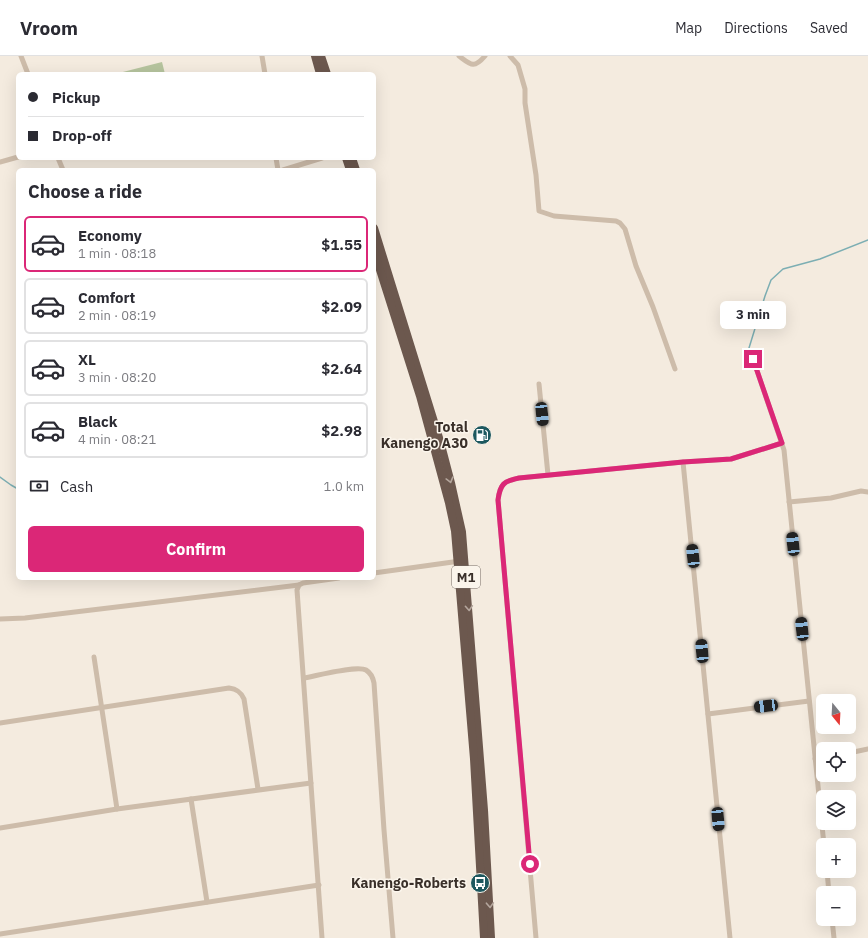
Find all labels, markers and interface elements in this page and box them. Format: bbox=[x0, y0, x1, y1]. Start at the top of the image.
text: Vroom bbox=[20, 16, 78, 40]
text: Map bbox=[675, 19, 702, 37]
text: Directions bbox=[724, 19, 788, 37]
text: Saved bbox=[810, 19, 848, 37]
text: Pickup bbox=[52, 88, 100, 107]
text: Drop-off bbox=[52, 126, 112, 145]
text: Choose a ride bbox=[28, 180, 142, 203]
icon: car bbox=[30, 226, 66, 262]
text: Economy bbox=[78, 226, 142, 245]
text: $1.55 bbox=[321, 235, 362, 254]
text: 1 min · 08:18 bbox=[78, 245, 156, 262]
icon: car bbox=[30, 288, 66, 324]
text: Comfort bbox=[78, 288, 135, 307]
text: $2.09 bbox=[321, 297, 362, 316]
callout: 3 min bbox=[720, 301, 786, 329]
text: 3 min bbox=[736, 306, 770, 323]
text: 2 min · 08:19 bbox=[78, 307, 156, 324]
icon: car bbox=[30, 350, 66, 386]
text: XL bbox=[78, 350, 96, 369]
route end bbox=[744, 350, 762, 368]
text: $2.64 bbox=[321, 359, 362, 378]
text: 3 min · 08:20 bbox=[78, 369, 156, 386]
car bbox=[535, 401, 549, 427]
icon: car bbox=[30, 412, 66, 448]
text: Black bbox=[78, 412, 118, 431]
place label: Total Kanengo A30 bbox=[381, 418, 468, 452]
text: $2.98 bbox=[321, 421, 362, 440]
fuel station icon: Total Kanengo A30 bbox=[471, 424, 493, 446]
text: 4 min · 08:21 bbox=[78, 431, 156, 448]
icon: cash bbox=[28, 475, 50, 497]
text: Cash bbox=[60, 477, 93, 496]
one-way arrow bbox=[446, 477, 454, 483]
text: 1.0 km bbox=[324, 478, 364, 495]
button: Confirm bbox=[28, 526, 364, 572]
car bbox=[786, 531, 800, 557]
car bbox=[686, 543, 700, 569]
road number: M1 bbox=[452, 566, 480, 588]
one-way arrow bbox=[464, 605, 473, 611]
car bbox=[795, 616, 809, 642]
car bbox=[695, 639, 709, 663]
north arrow bbox=[816, 694, 856, 734]
map controls bbox=[816, 694, 856, 926]
car bbox=[753, 699, 779, 713]
button: locate bbox=[816, 742, 856, 782]
button: layers bbox=[816, 790, 856, 830]
car bbox=[711, 807, 725, 831]
button: + bbox=[816, 838, 856, 878]
route start bbox=[521, 855, 539, 873]
bus stop icon: Kanengo-Roberts bbox=[469, 872, 491, 894]
place label: Kanengo-Roberts bbox=[351, 874, 466, 892]
button: − bbox=[816, 886, 856, 926]
one-way arrow bbox=[485, 902, 494, 908]

